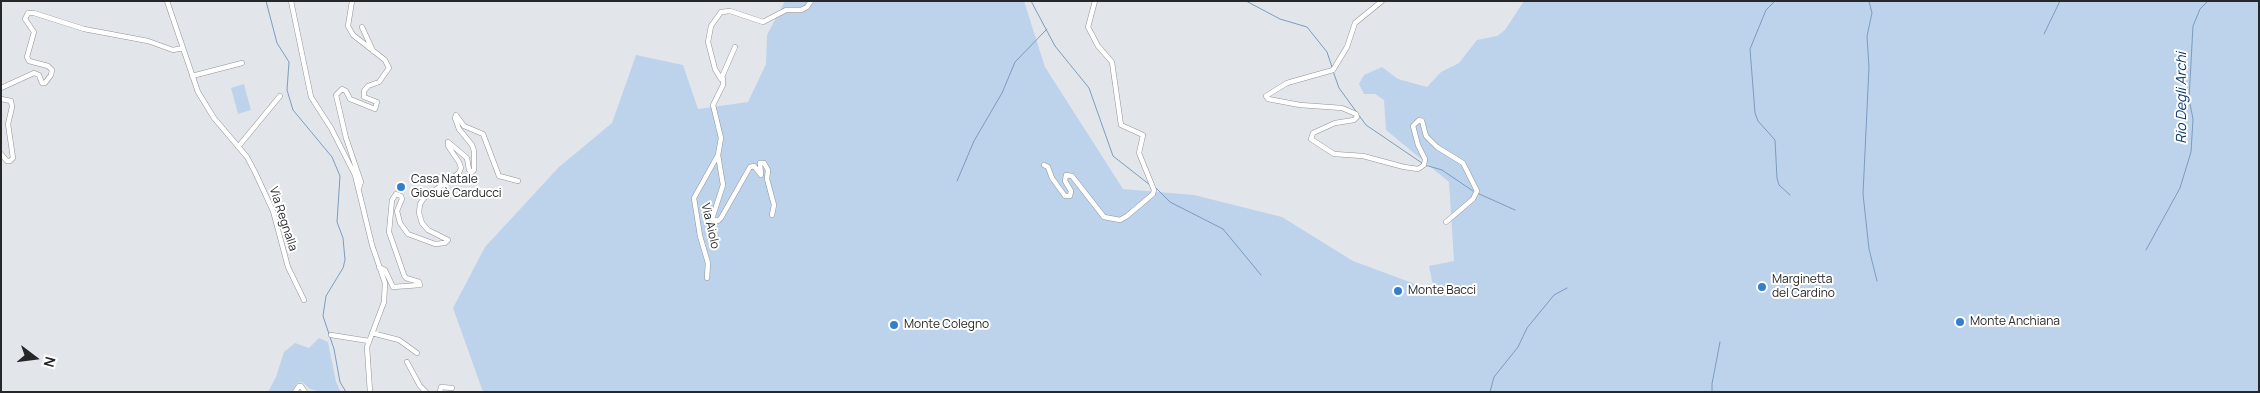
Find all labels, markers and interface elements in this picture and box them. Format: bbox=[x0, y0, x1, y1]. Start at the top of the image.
water label: Rio Degli Archi bbox=[2174, 52, 2190, 144]
place label: Casa Natale Giosuè Carducci bbox=[411, 173, 502, 201]
marker: Casa Natale Giosuè Carducci bbox=[395, 181, 407, 193]
street label: Via Regnalla bbox=[266, 185, 300, 253]
street label: Via Aiolo bbox=[698, 202, 722, 250]
place label: Marginetta del Cardino bbox=[1772, 273, 1835, 301]
marker: Marginetta del Cardino bbox=[1756, 281, 1768, 293]
place label: Monte Bacci bbox=[1408, 284, 1476, 298]
marker: Monte Bacci bbox=[1392, 285, 1404, 297]
place label: Monte Anchiana bbox=[1970, 315, 2060, 329]
marker: Monte Anchiana bbox=[1954, 316, 1966, 328]
place label: Monte Colegno bbox=[904, 318, 989, 332]
marker: Monte Colegno bbox=[888, 319, 900, 331]
north arrow bbox=[10, 333, 60, 383]
text: N bbox=[39, 355, 60, 369]

